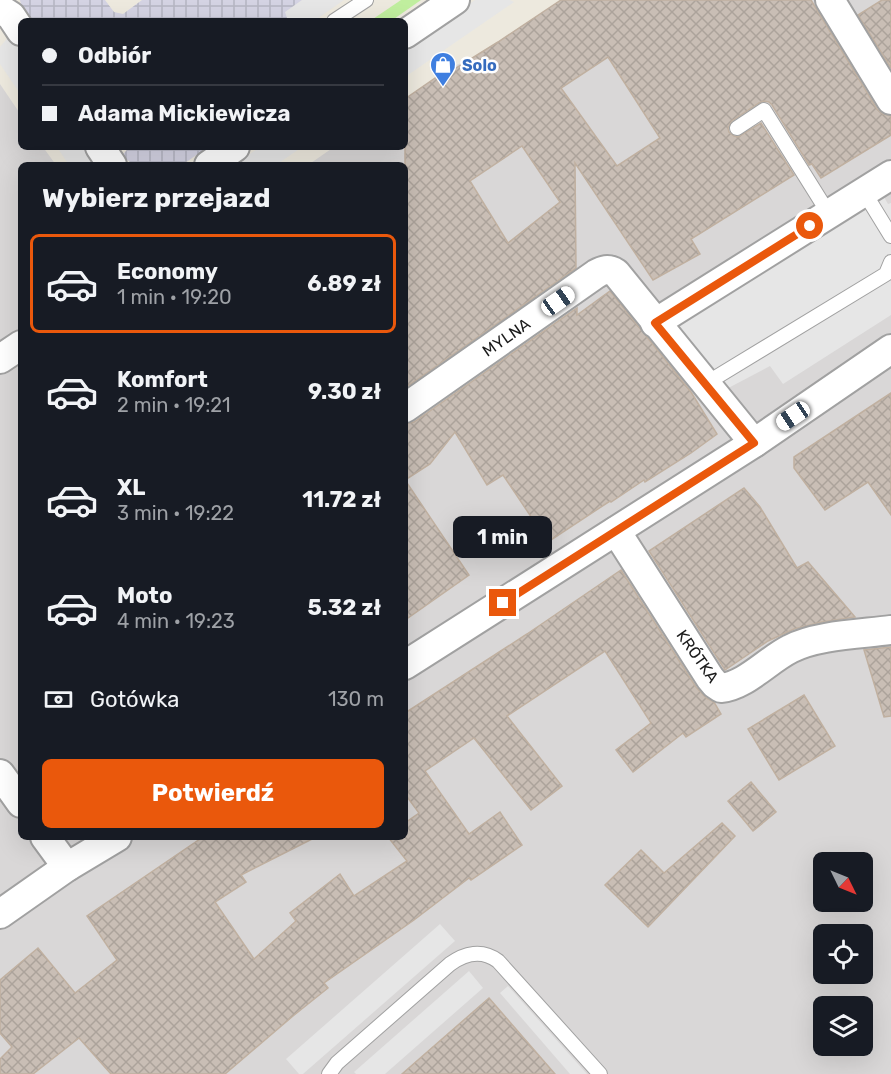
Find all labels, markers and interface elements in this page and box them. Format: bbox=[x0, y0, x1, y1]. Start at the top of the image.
text: Odbiór bbox=[78, 42, 151, 69]
shop icon: Solo bbox=[428, 50, 458, 88]
place label: Solo bbox=[462, 56, 497, 75]
text: Adama Mickiewicza bbox=[78, 100, 291, 127]
text: Wybierz przejazd bbox=[42, 182, 270, 214]
route start bbox=[796, 212, 823, 239]
icon: car bbox=[45, 257, 99, 311]
text: Economy bbox=[117, 258, 218, 285]
text: 6.89 zł bbox=[307, 270, 381, 297]
car bbox=[538, 283, 578, 319]
text: 1 min · 19:20 bbox=[117, 285, 232, 309]
street label: MYLNA bbox=[479, 314, 534, 361]
icon: car bbox=[45, 365, 99, 419]
text: Komfort bbox=[117, 366, 208, 393]
text: 9.30 zł bbox=[308, 378, 381, 405]
text: 2 min · 19:21 bbox=[117, 393, 231, 417]
car bbox=[773, 398, 813, 434]
icon: car bbox=[45, 473, 99, 527]
text: XL bbox=[117, 474, 145, 501]
text: 11.72 zł bbox=[302, 486, 381, 513]
text: 3 min · 19:22 bbox=[117, 501, 234, 525]
callout: 1 min bbox=[454, 516, 552, 558]
text: 1 min bbox=[477, 525, 528, 549]
icon: car bbox=[45, 581, 99, 635]
text: Moto bbox=[117, 582, 172, 609]
route end bbox=[489, 589, 516, 616]
text: 5.32 zł bbox=[307, 594, 381, 621]
text: 4 min · 19:23 bbox=[117, 609, 235, 633]
street label: KRÓTKA bbox=[673, 626, 724, 687]
icon: cash bbox=[42, 683, 75, 716]
text: Gotówka bbox=[90, 686, 179, 713]
text: 130 m bbox=[328, 687, 384, 711]
button: Potwierdź bbox=[42, 759, 384, 828]
north arrow bbox=[813, 852, 873, 912]
map controls bbox=[813, 852, 873, 1056]
button: locate bbox=[813, 924, 873, 984]
button: layers bbox=[813, 996, 873, 1056]

